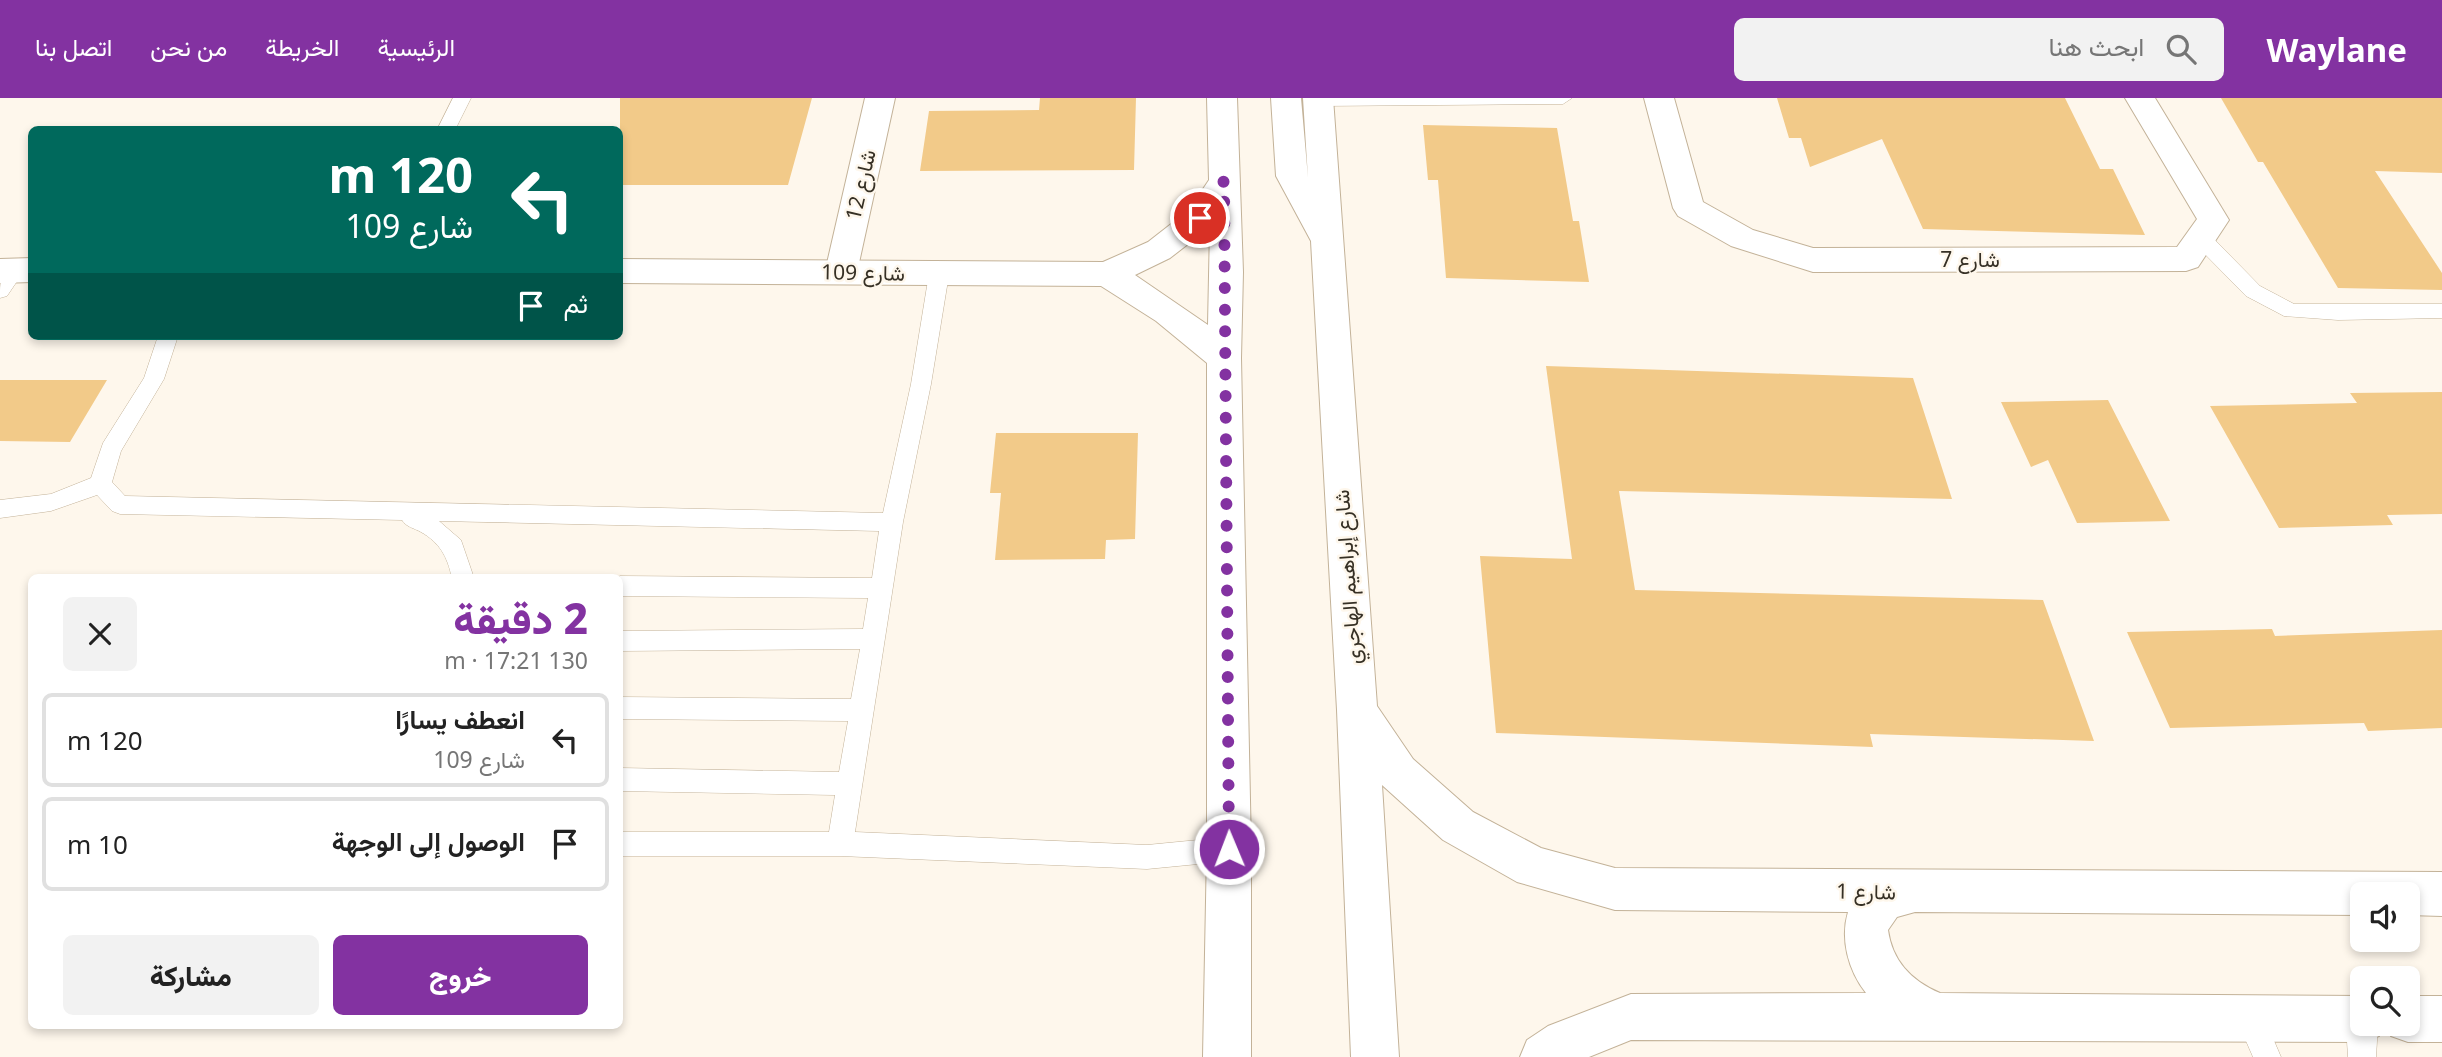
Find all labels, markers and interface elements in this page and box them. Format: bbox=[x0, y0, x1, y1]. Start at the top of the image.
search box bbox=[1734, 18, 2224, 81]
text: Waylane bbox=[2266, 27, 2407, 72]
text: ابحث هنا bbox=[2048, 28, 2144, 64]
text: اتصل بنا bbox=[35, 30, 112, 63]
text: من نحن bbox=[150, 30, 227, 63]
text: الخريطة bbox=[265, 30, 339, 63]
text: الرئيسية bbox=[377, 30, 455, 63]
icon: search bbox=[2162, 30, 2200, 68]
text: 120 m bbox=[328, 141, 473, 207]
street label: شارع 12 bbox=[838, 147, 883, 223]
icon: left bbox=[497, 154, 588, 245]
pin bbox=[1170, 188, 1230, 248]
icon: arrive bbox=[1181, 199, 1219, 237]
text: شارع 109 bbox=[345, 204, 473, 247]
street label: شارع 7 bbox=[1940, 245, 2000, 274]
street label: شارع 109 bbox=[821, 257, 905, 288]
text: ثم bbox=[564, 285, 588, 321]
icon: arrive bbox=[512, 287, 550, 325]
street label: شارع إبراهيم الهاجري bbox=[1327, 488, 1371, 665]
text: 2 دقيقة bbox=[453, 589, 588, 646]
button: close bbox=[63, 597, 137, 671]
text: 130 m · 17:21 bbox=[444, 644, 588, 676]
text: انعطف يسارًا bbox=[395, 701, 525, 737]
icon: left bbox=[546, 721, 584, 759]
text: 120 m bbox=[67, 722, 143, 758]
text: شارع 109 bbox=[433, 743, 525, 775]
position arrow bbox=[1192, 812, 1266, 886]
text: الوصول إلى الوجهة bbox=[332, 823, 525, 859]
icon: arrive bbox=[546, 825, 584, 863]
text: 10 m bbox=[67, 826, 128, 862]
street label: شارع 1 bbox=[1836, 876, 1896, 907]
map controls bbox=[2350, 882, 2420, 1036]
button: sound bbox=[2350, 882, 2420, 952]
button: مشاركة bbox=[63, 935, 319, 1015]
button: خروج bbox=[333, 935, 588, 1015]
button: search bbox=[2350, 966, 2420, 1036]

